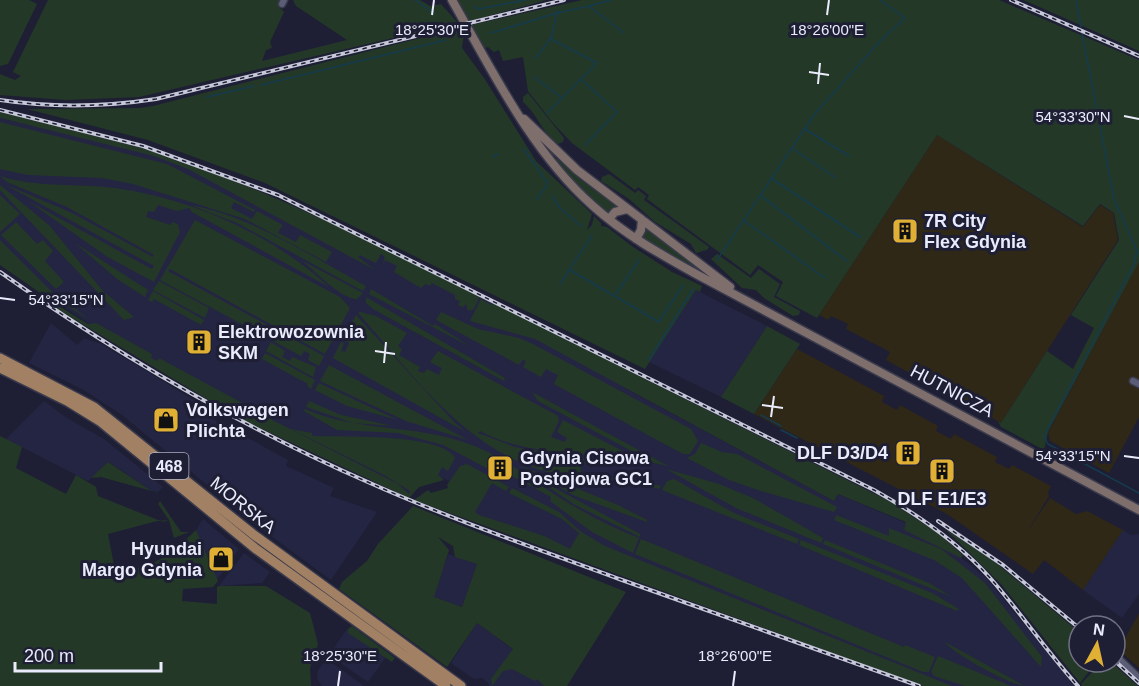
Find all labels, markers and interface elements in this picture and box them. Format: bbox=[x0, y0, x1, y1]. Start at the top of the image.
text: 18°25'30"E bbox=[395, 21, 469, 38]
text: 18°26'00"E bbox=[790, 21, 864, 38]
text: 54°33'30"N bbox=[1035, 108, 1111, 125]
place label: 7R City Flex Gdynia bbox=[924, 211, 1027, 252]
building icon: 7R City Flex Gdynia bbox=[890, 216, 920, 246]
text: 54°33'15"N bbox=[28, 291, 104, 308]
place label: Elektrowozownia SKM bbox=[218, 322, 365, 363]
building icon: Elektrowozownia SKM bbox=[184, 327, 214, 357]
street label: HUTNICZA bbox=[907, 361, 997, 421]
place label: Volkswagen Plichta bbox=[186, 400, 289, 441]
shop icon: Volkswagen Plichta bbox=[151, 405, 181, 435]
building icon: DLF D3/D4 bbox=[893, 438, 923, 468]
place label: DLF D3/D4 bbox=[797, 443, 888, 463]
text: 54°33'15"N bbox=[1035, 447, 1111, 464]
place label: Gdynia Cisowa Postojowa GC1 bbox=[520, 448, 652, 489]
road number: 468 bbox=[150, 453, 188, 479]
building icon: Gdynia Cisowa Postojowa GC1 bbox=[485, 453, 515, 483]
building icon: DLF E1/E3 bbox=[927, 456, 957, 486]
street label: MORSKA bbox=[206, 473, 280, 537]
place label: DLF E1/E3 bbox=[897, 489, 987, 509]
place label: Hyundai Margo Gdynia bbox=[82, 539, 203, 580]
shop icon: Hyundai Margo Gdynia bbox=[206, 544, 236, 574]
north arrow bbox=[1067, 614, 1127, 674]
text: N bbox=[1092, 620, 1106, 639]
scale bar bbox=[15, 635, 160, 673]
text: 200 m bbox=[24, 646, 74, 666]
text: 18°25'30"E bbox=[303, 647, 377, 664]
text: 18°26'00"E bbox=[698, 647, 772, 664]

